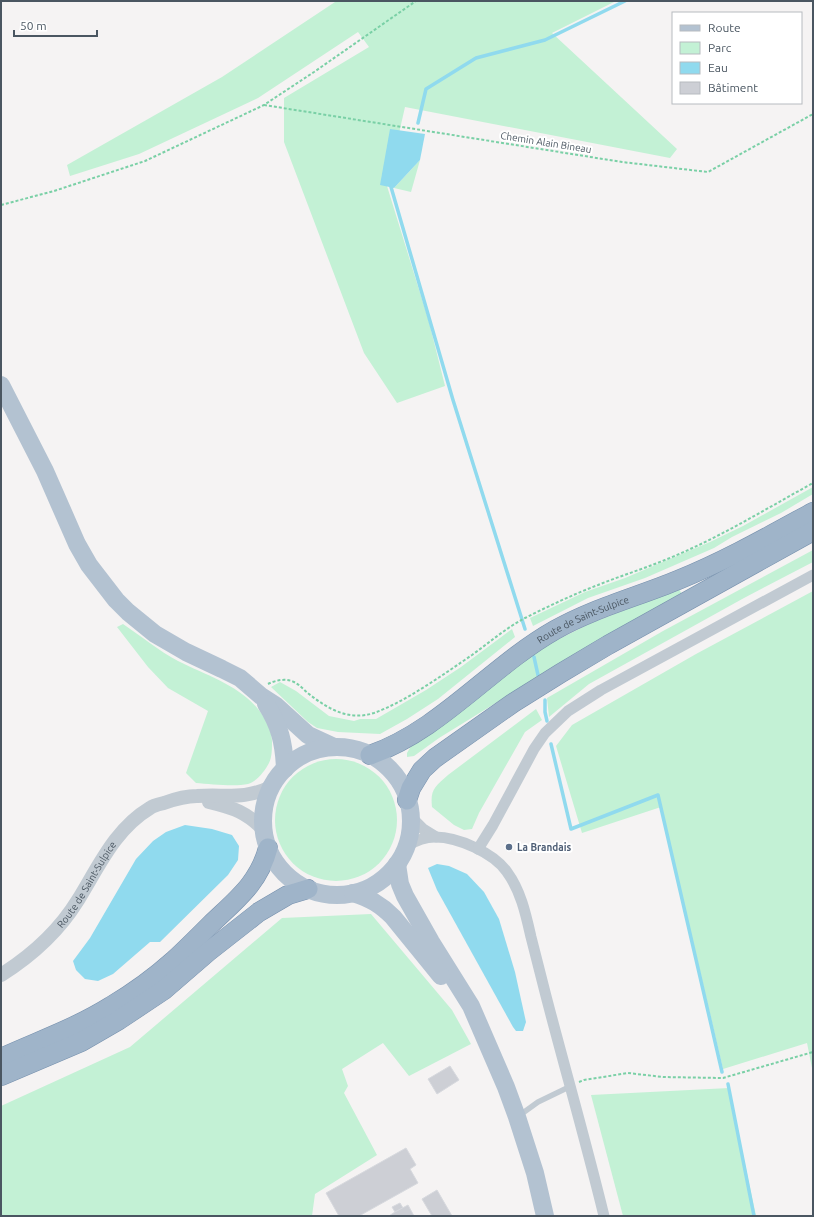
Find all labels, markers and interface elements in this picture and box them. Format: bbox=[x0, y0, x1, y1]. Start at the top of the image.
scale bar bbox=[14, 12, 97, 38]
legend bbox=[672, 12, 802, 104]
text: 50 m bbox=[20, 19, 47, 32]
text: Route bbox=[708, 21, 741, 34]
text: Parc bbox=[708, 41, 732, 54]
text: Eau bbox=[708, 61, 728, 74]
text: Bâtiment bbox=[708, 81, 758, 94]
street label: Chemin Alain Bineau bbox=[500, 130, 592, 155]
street label: Route de Saint-Sulpice bbox=[535, 594, 631, 646]
street label: Route de Saint-Sulpice bbox=[55, 839, 118, 930]
marker: La Brandais bbox=[504, 842, 514, 852]
place label: La Brandais bbox=[517, 842, 572, 853]

